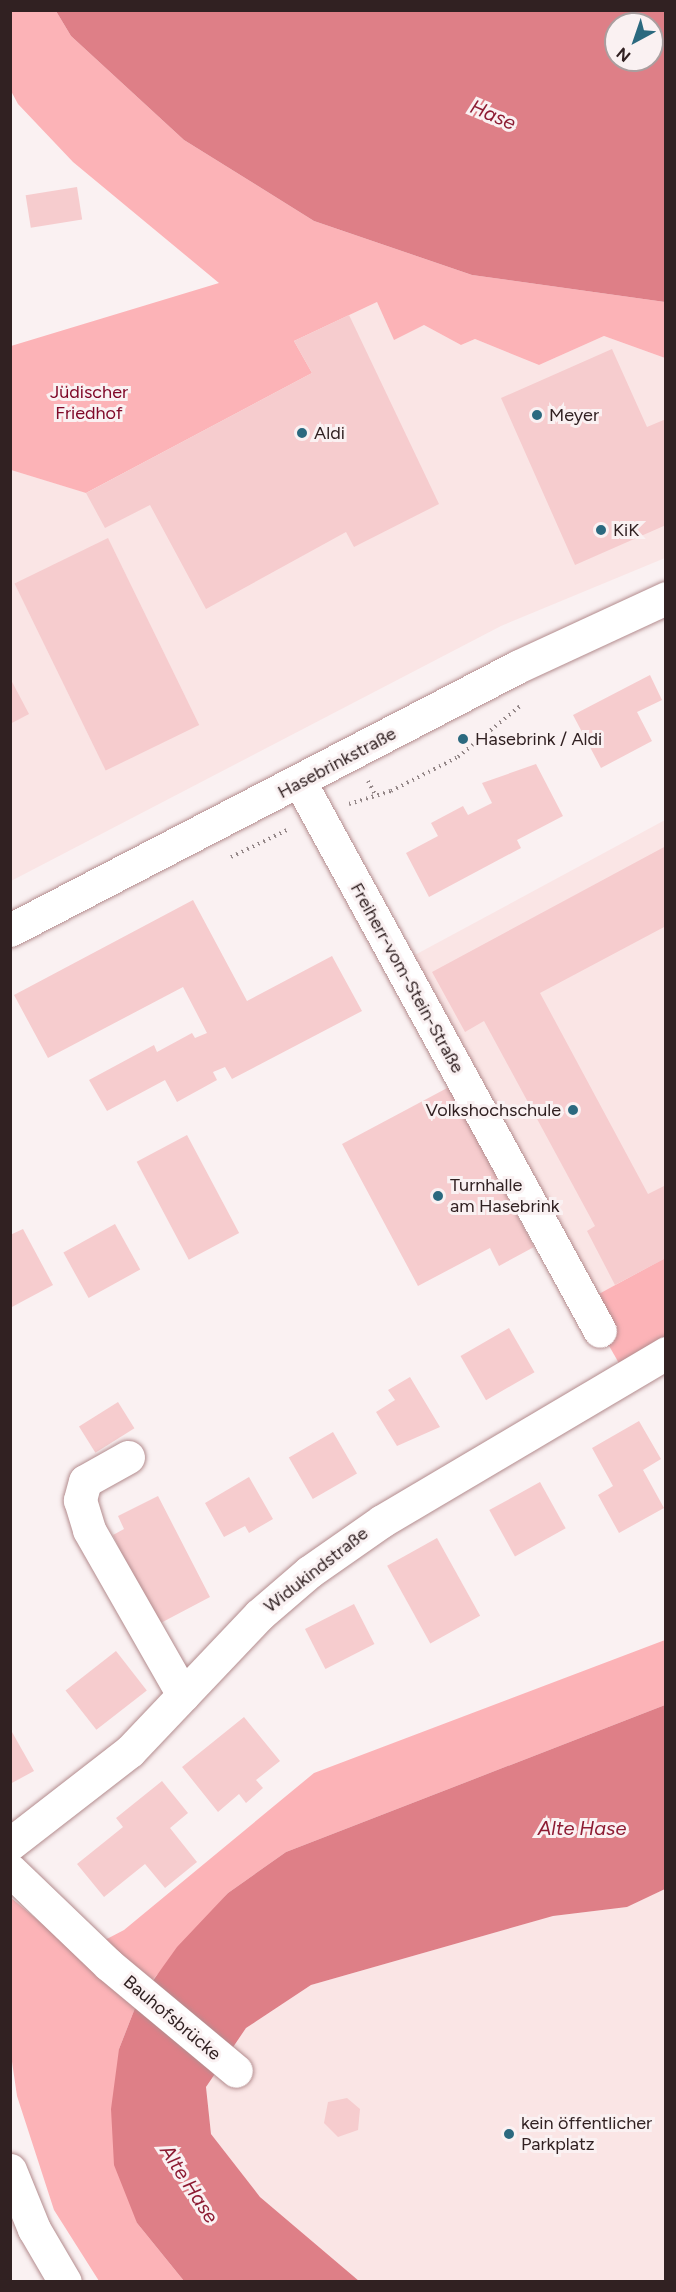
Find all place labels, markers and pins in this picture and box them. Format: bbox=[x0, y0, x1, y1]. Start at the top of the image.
place label: Meyer bbox=[549, 404, 599, 426]
marker: Meyer bbox=[530, 408, 544, 422]
place label: Aldi bbox=[314, 422, 345, 444]
marker: Aldi bbox=[295, 426, 309, 440]
place label: KiK bbox=[613, 519, 639, 541]
marker: KiK bbox=[594, 523, 608, 537]
place label: Hasebrink / Aldi bbox=[475, 728, 602, 750]
marker: Hasebrink / Aldi bbox=[456, 732, 470, 746]
place label: Volkshochschule bbox=[425, 1099, 561, 1121]
marker: Volkshochschule bbox=[566, 1103, 580, 1117]
place label: Turnhalle am Hasebrink bbox=[450, 1175, 559, 1218]
marker: Turnhalle am Hasebrink bbox=[431, 1189, 445, 1203]
place label: kein öffentlicher Parkplatz bbox=[521, 2113, 652, 2156]
marker: kein öffentlicher Parkplatz bbox=[502, 2127, 516, 2141]

